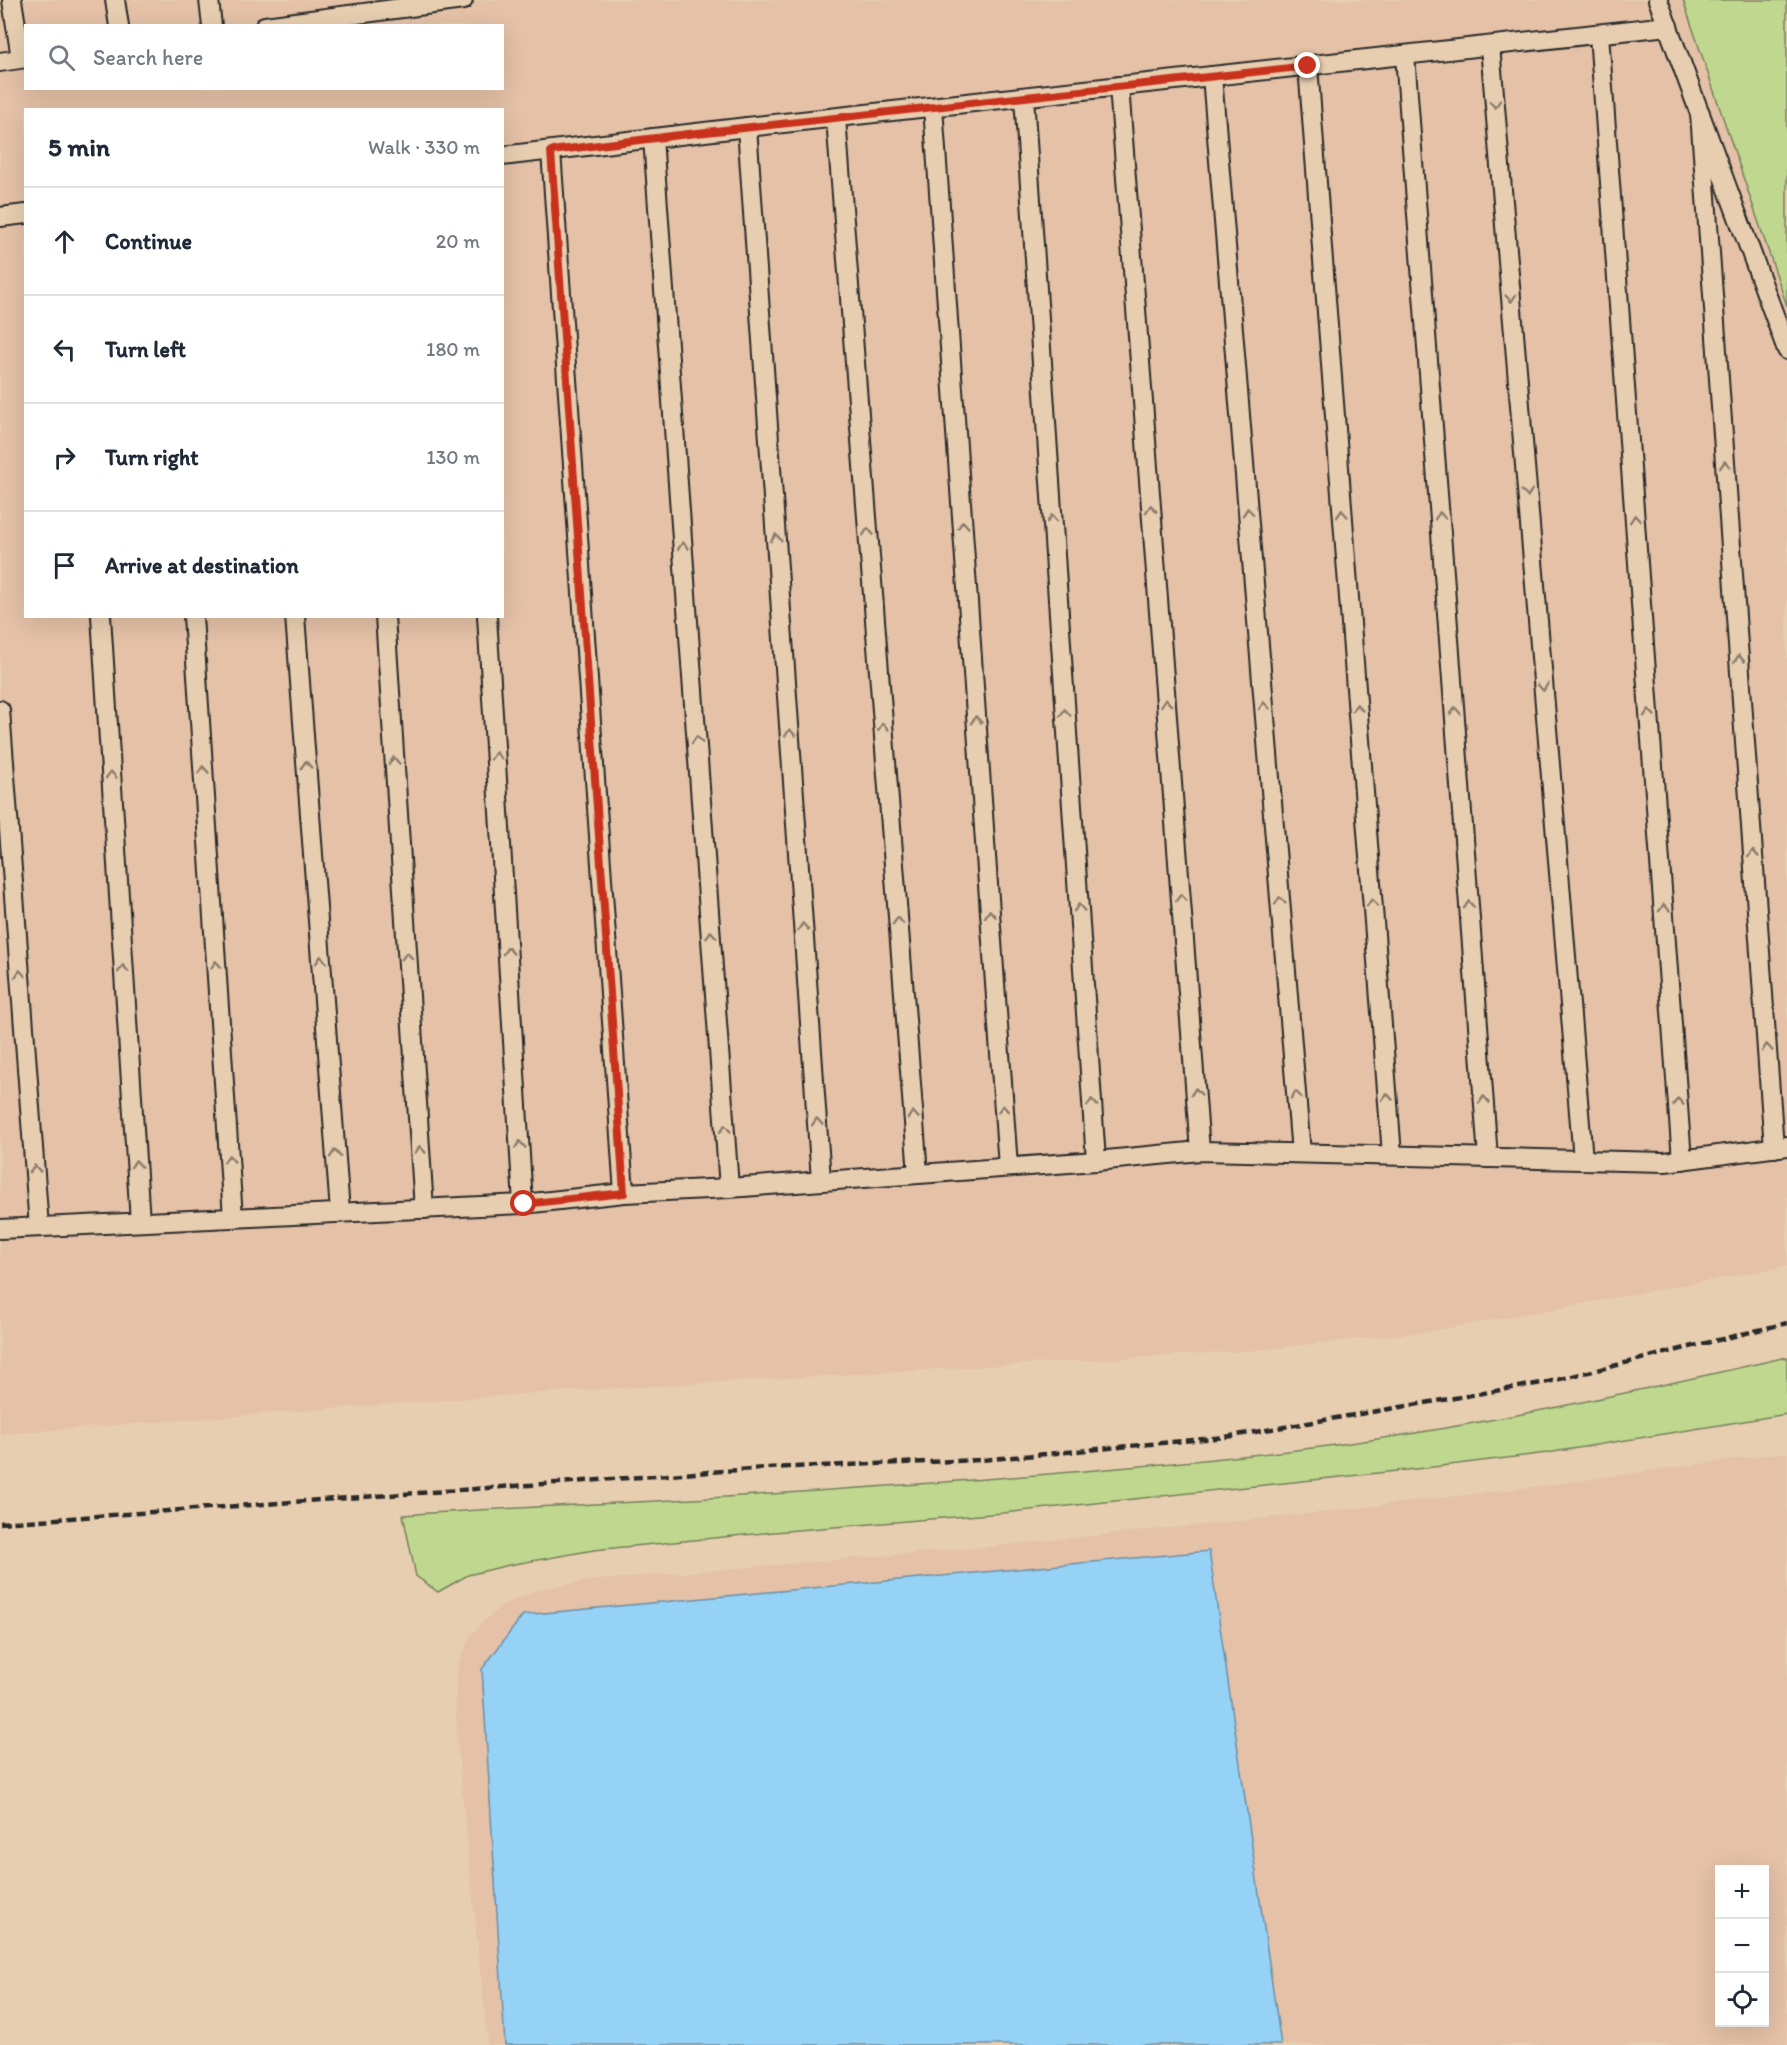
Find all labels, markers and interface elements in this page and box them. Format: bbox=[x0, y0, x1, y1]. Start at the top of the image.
search box bbox=[24, 24, 504, 90]
icon: search bbox=[45, 41, 78, 74]
text: Search here bbox=[93, 44, 203, 71]
route end bbox=[1294, 52, 1320, 78]
one-way arrow bbox=[1488, 100, 1501, 109]
text: 5 min bbox=[48, 131, 110, 163]
text: Walk · 330 m bbox=[368, 135, 480, 159]
icon: ahead bbox=[48, 225, 81, 258]
text: Continue bbox=[105, 228, 192, 255]
text: 20 m bbox=[436, 229, 480, 253]
one-way arrow bbox=[1504, 294, 1517, 303]
icon: left bbox=[48, 333, 81, 366]
text: Turn left bbox=[105, 336, 186, 363]
text: 180 m bbox=[426, 337, 480, 361]
icon: right bbox=[48, 441, 81, 474]
text: Turn right bbox=[105, 444, 199, 471]
text: 130 m bbox=[426, 445, 480, 469]
one-way arrow bbox=[1719, 460, 1732, 469]
one-way arrow bbox=[1520, 488, 1533, 497]
one-way arrow bbox=[1145, 504, 1158, 513]
one-way arrow bbox=[1242, 507, 1255, 517]
one-way arrow bbox=[1336, 509, 1349, 518]
one-way arrow bbox=[1434, 512, 1447, 521]
one-way arrow bbox=[1046, 514, 1059, 523]
one-way arrow bbox=[1628, 514, 1641, 523]
one-way arrow bbox=[956, 521, 969, 530]
one-way arrow bbox=[862, 528, 875, 537]
one-way arrow bbox=[770, 534, 783, 543]
one-way arrow bbox=[676, 541, 689, 550]
icon: arrive bbox=[48, 549, 81, 582]
text: Arrive at destination bbox=[105, 552, 299, 579]
one-way arrow bbox=[1733, 655, 1746, 664]
one-way arrow bbox=[1537, 683, 1550, 692]
one-way arrow bbox=[1160, 699, 1173, 708]
one-way arrow bbox=[1258, 702, 1271, 711]
one-way arrow bbox=[1351, 704, 1364, 713]
one-way arrow bbox=[1449, 706, 1462, 715]
one-way arrow bbox=[1059, 709, 1072, 718]
one-way arrow bbox=[1643, 709, 1656, 718]
one-way arrow bbox=[970, 715, 983, 724]
one-way arrow bbox=[877, 722, 890, 731]
one-way arrow bbox=[783, 728, 796, 737]
one-way arrow bbox=[690, 736, 703, 745]
one-way arrow bbox=[489, 752, 502, 761]
one-way arrow bbox=[388, 757, 401, 766]
one-way arrow bbox=[300, 761, 313, 770]
one-way arrow bbox=[197, 765, 210, 775]
one-way arrow bbox=[105, 770, 118, 779]
one-way arrow bbox=[1747, 849, 1760, 858]
one-way arrow bbox=[1175, 893, 1188, 902]
one-way arrow bbox=[1274, 896, 1287, 905]
one-way arrow bbox=[1366, 898, 1379, 907]
one-way arrow bbox=[1463, 901, 1476, 910]
one-way arrow bbox=[1072, 903, 1085, 912]
one-way arrow bbox=[1657, 903, 1670, 912]
one-way arrow bbox=[984, 910, 997, 919]
one-way arrow bbox=[892, 916, 905, 926]
one-way arrow bbox=[797, 923, 810, 932]
one-way arrow bbox=[705, 930, 718, 939]
one-way arrow bbox=[501, 946, 514, 955]
one-way arrow bbox=[401, 951, 414, 960]
one-way arrow bbox=[314, 955, 327, 964]
one-way arrow bbox=[210, 960, 223, 969]
one-way arrow bbox=[117, 965, 130, 974]
one-way arrow bbox=[14, 970, 27, 979]
one-way arrow bbox=[1761, 1044, 1774, 1053]
one-way arrow bbox=[1189, 1088, 1202, 1097]
one-way arrow bbox=[1290, 1090, 1303, 1100]
one-way arrow bbox=[1381, 1093, 1394, 1102]
one-way arrow bbox=[1478, 1095, 1491, 1104]
one-way arrow bbox=[1672, 1097, 1685, 1107]
one-way arrow bbox=[1086, 1098, 1099, 1107]
one-way arrow bbox=[997, 1104, 1010, 1113]
one-way arrow bbox=[907, 1111, 920, 1120]
one-way arrow bbox=[811, 1117, 824, 1126]
one-way arrow bbox=[719, 1125, 732, 1134]
one-way arrow bbox=[513, 1141, 526, 1150]
one-way arrow bbox=[414, 1146, 427, 1155]
one-way arrow bbox=[329, 1150, 342, 1159]
one-way arrow bbox=[222, 1155, 235, 1164]
one-way arrow bbox=[130, 1159, 143, 1168]
one-way arrow bbox=[29, 1164, 42, 1173]
route start bbox=[510, 1190, 536, 1216]
map controls bbox=[1715, 1865, 1769, 2027]
button: + bbox=[1715, 1865, 1769, 1919]
button: − bbox=[1715, 1919, 1769, 1973]
button: locate bbox=[1715, 1973, 1769, 2027]

